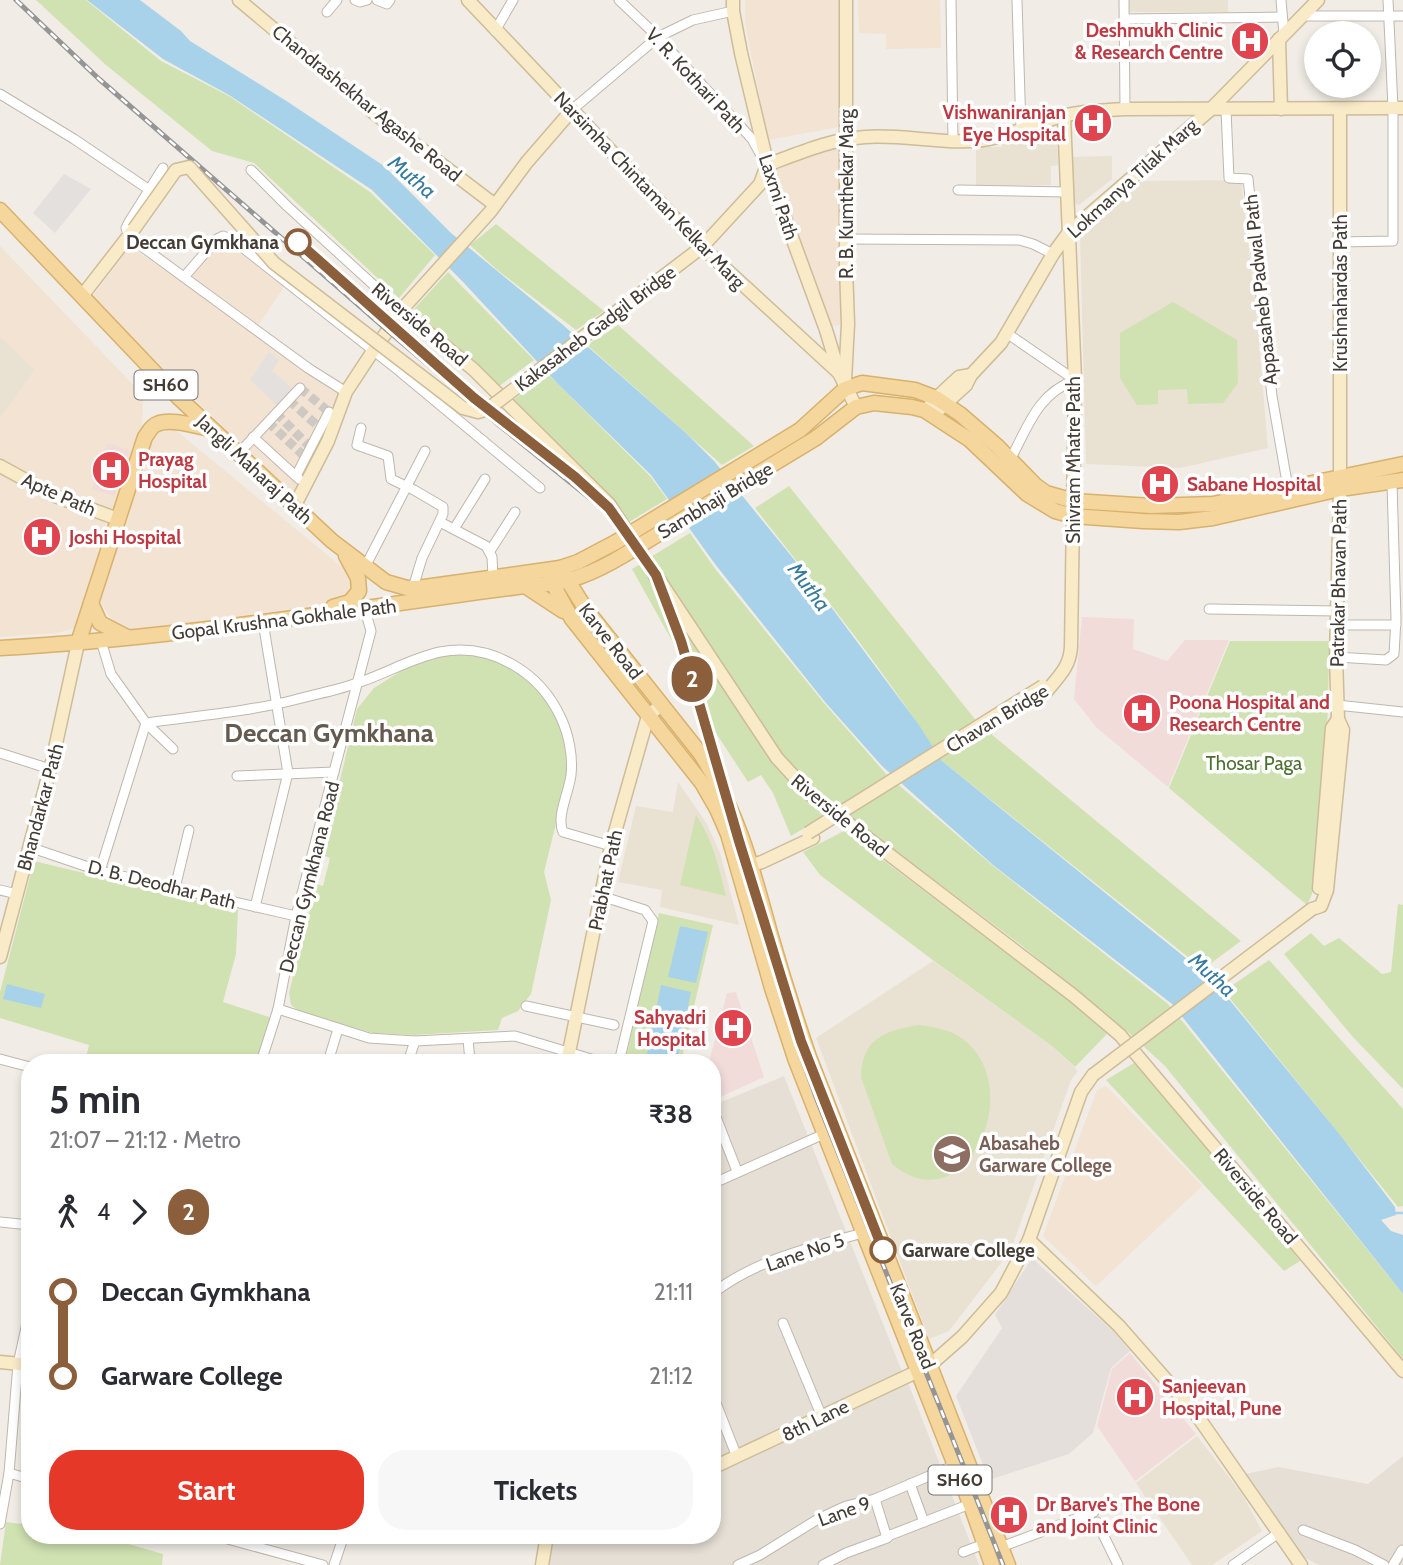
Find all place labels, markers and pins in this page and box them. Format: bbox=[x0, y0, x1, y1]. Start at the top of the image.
place label: Deshmukh Clinic & Research Centre bbox=[1075, 19, 1223, 64]
hospital icon: Deshmukh Clinic & Research Centre bbox=[1229, 20, 1271, 62]
place label: Vishwaniranjan Eye Hospital bbox=[943, 101, 1066, 146]
hospital icon: Vishwaniranjan Eye Hospital bbox=[1072, 102, 1114, 144]
marker: Deccan Gymkhana bbox=[285, 229, 311, 255]
place label: Deccan Gymkhana bbox=[126, 231, 280, 254]
place label: Prayag Hospital bbox=[138, 448, 207, 493]
hospital icon: Prayag Hospital bbox=[90, 449, 132, 491]
hospital icon: Sabane Hospital bbox=[1139, 463, 1181, 505]
place label: Sabane Hospital bbox=[1187, 473, 1321, 496]
hospital icon: Joshi Hospital bbox=[21, 516, 63, 558]
place label: Joshi Hospital bbox=[68, 526, 181, 549]
place label: Poona Hospital and Research Centre bbox=[1169, 691, 1330, 736]
hospital icon: Poona Hospital and Research Centre bbox=[1121, 692, 1163, 734]
place label: Sahyadri Hospital bbox=[634, 1006, 706, 1051]
hospital icon: Sahyadri Hospital bbox=[712, 1007, 754, 1049]
place label: Abasaheb Garware College bbox=[979, 1132, 1112, 1177]
school or university icon: Abasaheb Garware College bbox=[931, 1133, 973, 1175]
marker: Garware College bbox=[870, 1237, 896, 1263]
place label: Garware College bbox=[902, 1239, 1035, 1262]
place label: Sanjeevan Hospital, Pune bbox=[1162, 1375, 1282, 1420]
hospital icon: Sanjeevan Hospital, Pune bbox=[1114, 1376, 1156, 1418]
place label: Dr Barve's The Bone and Joint Clinic bbox=[1036, 1493, 1200, 1538]
hospital icon: Dr Barve's The Bone and Joint Clinic bbox=[988, 1494, 1030, 1536]

